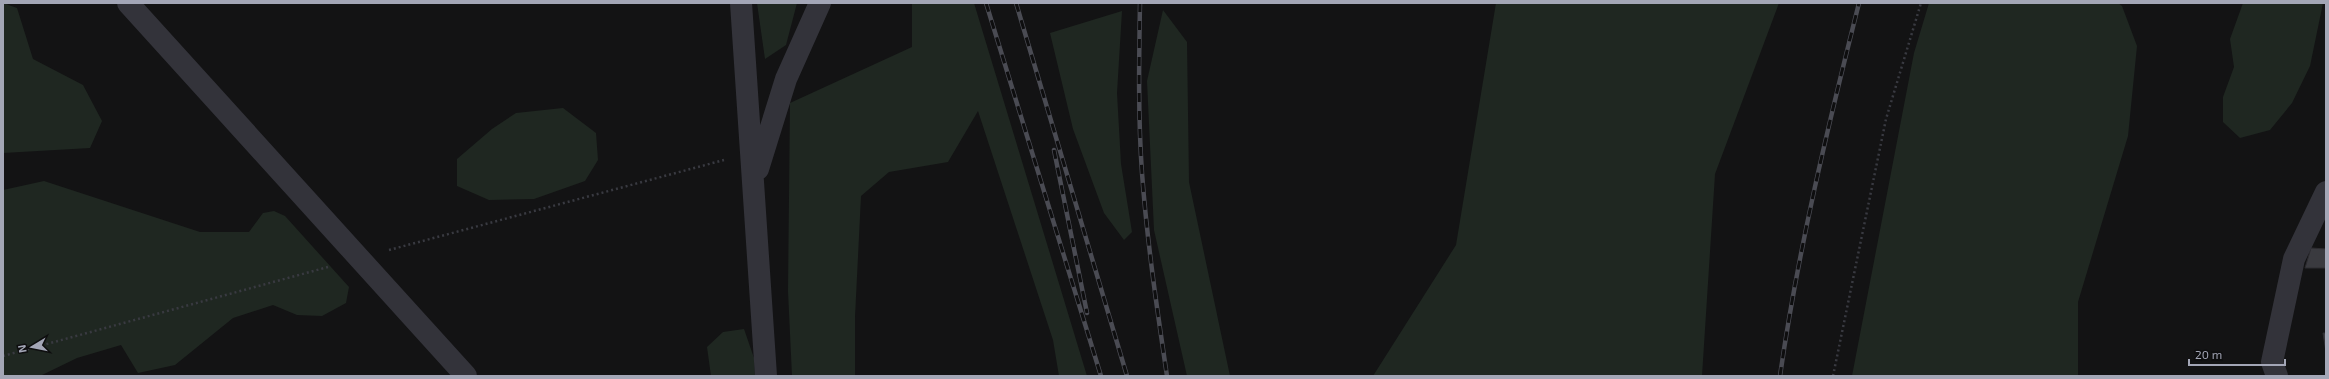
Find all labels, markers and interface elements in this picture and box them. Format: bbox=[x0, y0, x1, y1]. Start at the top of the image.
north arrow bbox=[12, 327, 52, 367]
scale bar bbox=[2189, 341, 2285, 367]
text: N bbox=[15, 344, 29, 354]
text: 20 m bbox=[2195, 347, 2222, 361]

